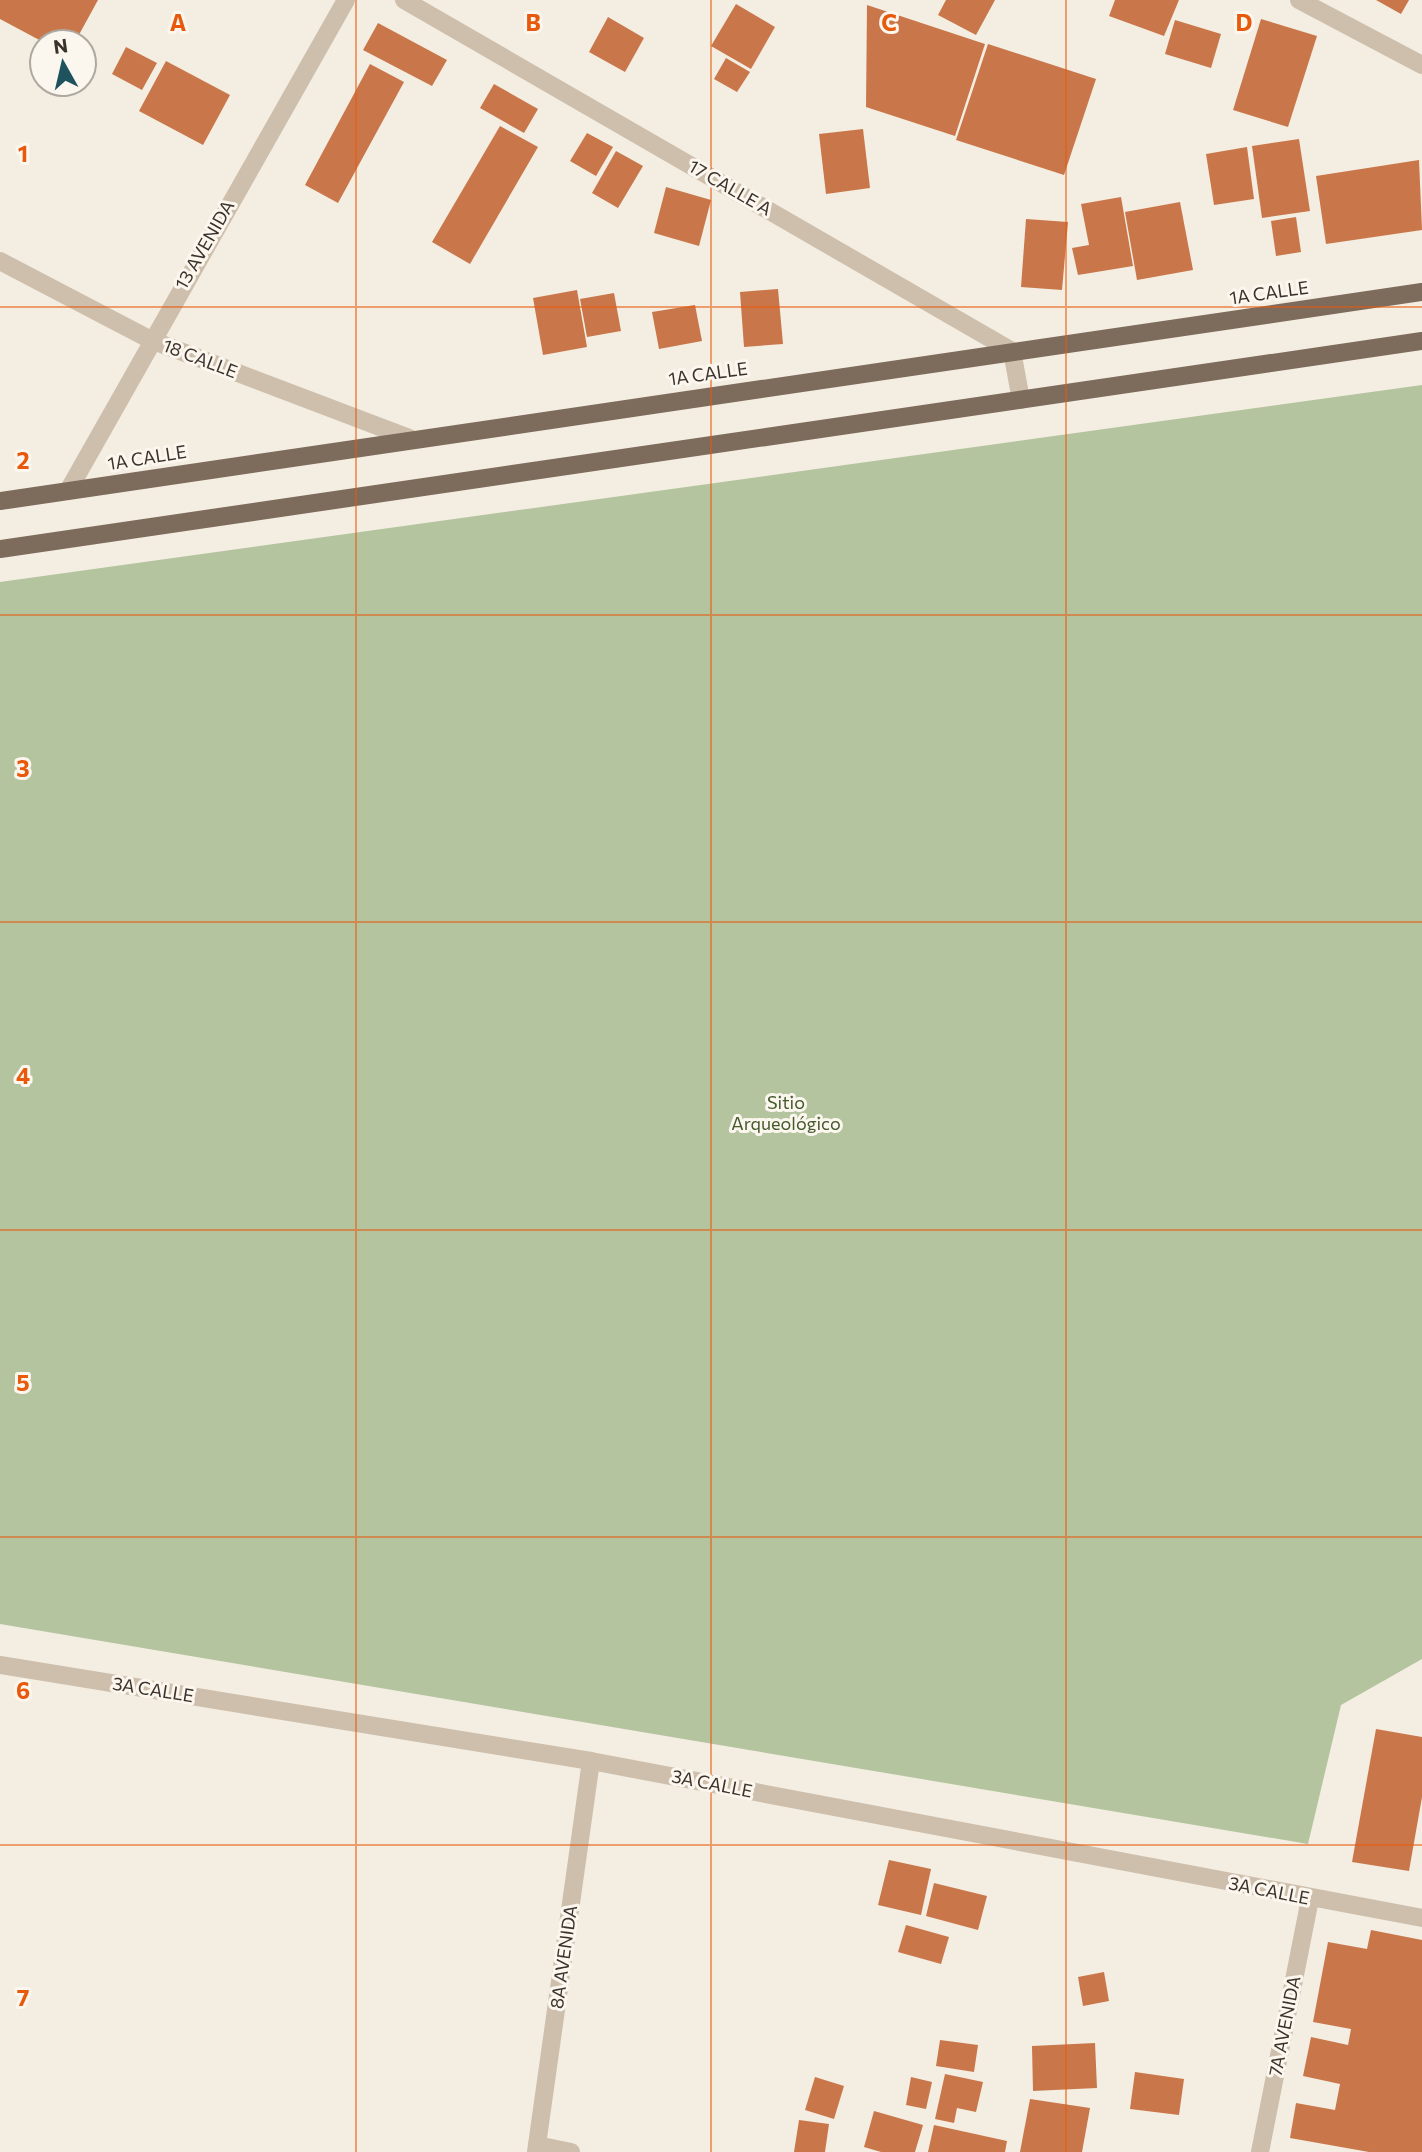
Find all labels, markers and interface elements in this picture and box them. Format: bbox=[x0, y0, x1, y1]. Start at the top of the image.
text: A bbox=[170, 8, 187, 36]
text: B bbox=[525, 8, 541, 36]
text: C bbox=[881, 8, 897, 36]
text: D bbox=[1236, 8, 1253, 36]
north arrow bbox=[28, 28, 98, 98]
text: N bbox=[52, 33, 69, 58]
text: 1 bbox=[18, 139, 28, 167]
street label: 17 CALLE A bbox=[685, 154, 776, 220]
street label: 13 AVENIDA bbox=[170, 196, 238, 293]
street label: 1A CALLE bbox=[1228, 276, 1310, 308]
street label: 18 CALLE bbox=[160, 334, 241, 382]
street label: 1A CALLE bbox=[667, 357, 749, 389]
street label: 1A CALLE bbox=[106, 440, 188, 474]
text: 2 bbox=[16, 446, 30, 474]
text: 3 bbox=[16, 754, 30, 782]
text: 4 bbox=[16, 1061, 30, 1089]
park label: Sitio Arqueológico bbox=[731, 1091, 841, 1134]
text: 5 bbox=[16, 1368, 30, 1396]
street label: 3A CALLE bbox=[111, 1672, 195, 1706]
text: 6 bbox=[16, 1676, 30, 1704]
street label: 3A CALLE bbox=[670, 1764, 754, 1802]
street label: 3A CALLE bbox=[1227, 1871, 1311, 1909]
street label: 8A AVENIDA bbox=[545, 1904, 581, 2010]
street label: 7A AVENIDA bbox=[1264, 1974, 1305, 2078]
text: 7 bbox=[17, 1983, 29, 2011]

